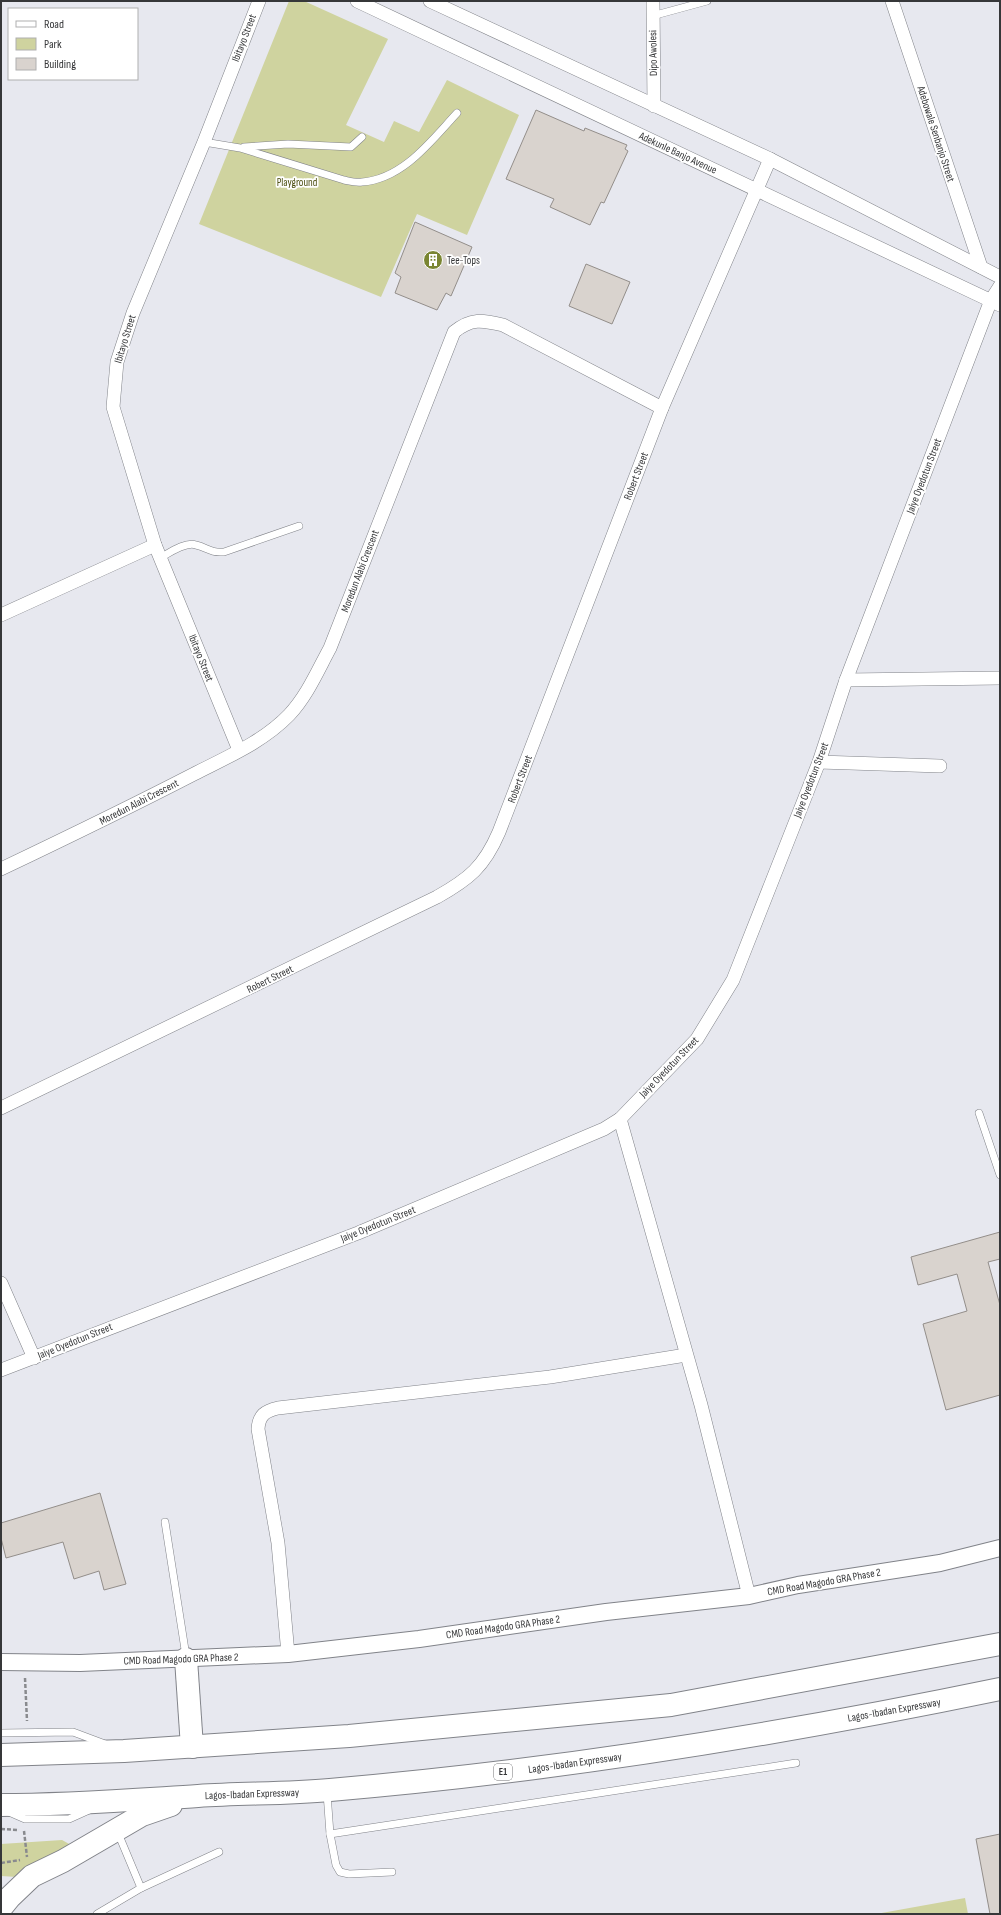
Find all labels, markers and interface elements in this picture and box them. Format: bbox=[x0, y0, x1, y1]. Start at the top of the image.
legend bbox=[8, 8, 138, 80]
street label: Ibitayo Street bbox=[229, 12, 259, 64]
text: Road bbox=[44, 17, 64, 32]
street label: Dipo Awolesi bbox=[646, 30, 660, 76]
text: Park bbox=[44, 37, 62, 52]
text: Building bbox=[44, 57, 76, 72]
street label: Adebowale Senbanjo Street bbox=[914, 84, 958, 184]
street label: Adekunle Banjo Avenue bbox=[636, 129, 719, 177]
park label: Playground bbox=[277, 176, 318, 189]
building icon: Tee-Tops bbox=[422, 249, 444, 271]
place label: Tee-Tops bbox=[447, 254, 480, 267]
street label: Ibitayo Street bbox=[111, 313, 139, 365]
street label: Jaiye Oyedotun Street bbox=[903, 436, 945, 516]
street label: Robert Street bbox=[621, 450, 651, 502]
street label: Moredun Alabi Crescent bbox=[338, 527, 382, 614]
street label: Ibitayo Street bbox=[186, 632, 217, 684]
street label: Jaiye Oyedotun Street bbox=[790, 740, 832, 820]
street label: Robert Street bbox=[505, 753, 535, 805]
street label: Moredun Alabi Crescent bbox=[97, 776, 181, 828]
street label: Robert Street bbox=[245, 962, 296, 996]
street label: Jaiye Oyedotun Street bbox=[636, 1033, 702, 1101]
street label: Jaiye Oyedotun Street bbox=[338, 1203, 418, 1245]
street label: Jaiye Oyedotun Street bbox=[35, 1320, 115, 1362]
street label: CMD Road Magodo GRA Phase 2 bbox=[766, 1566, 882, 1598]
street label: CMD Road Magodo GRA Phase 2 bbox=[445, 1613, 561, 1641]
street label: CMD Road Magodo GRA Phase 2 bbox=[123, 1650, 239, 1668]
street label: Lagos-Ibadan Expressway bbox=[846, 1695, 942, 1725]
street label: Lagos-Ibadan Expressway bbox=[527, 1750, 623, 1776]
road number: E1 bbox=[494, 1764, 512, 1780]
street label: Lagos-Ibadan Expressway bbox=[205, 1786, 300, 1802]

